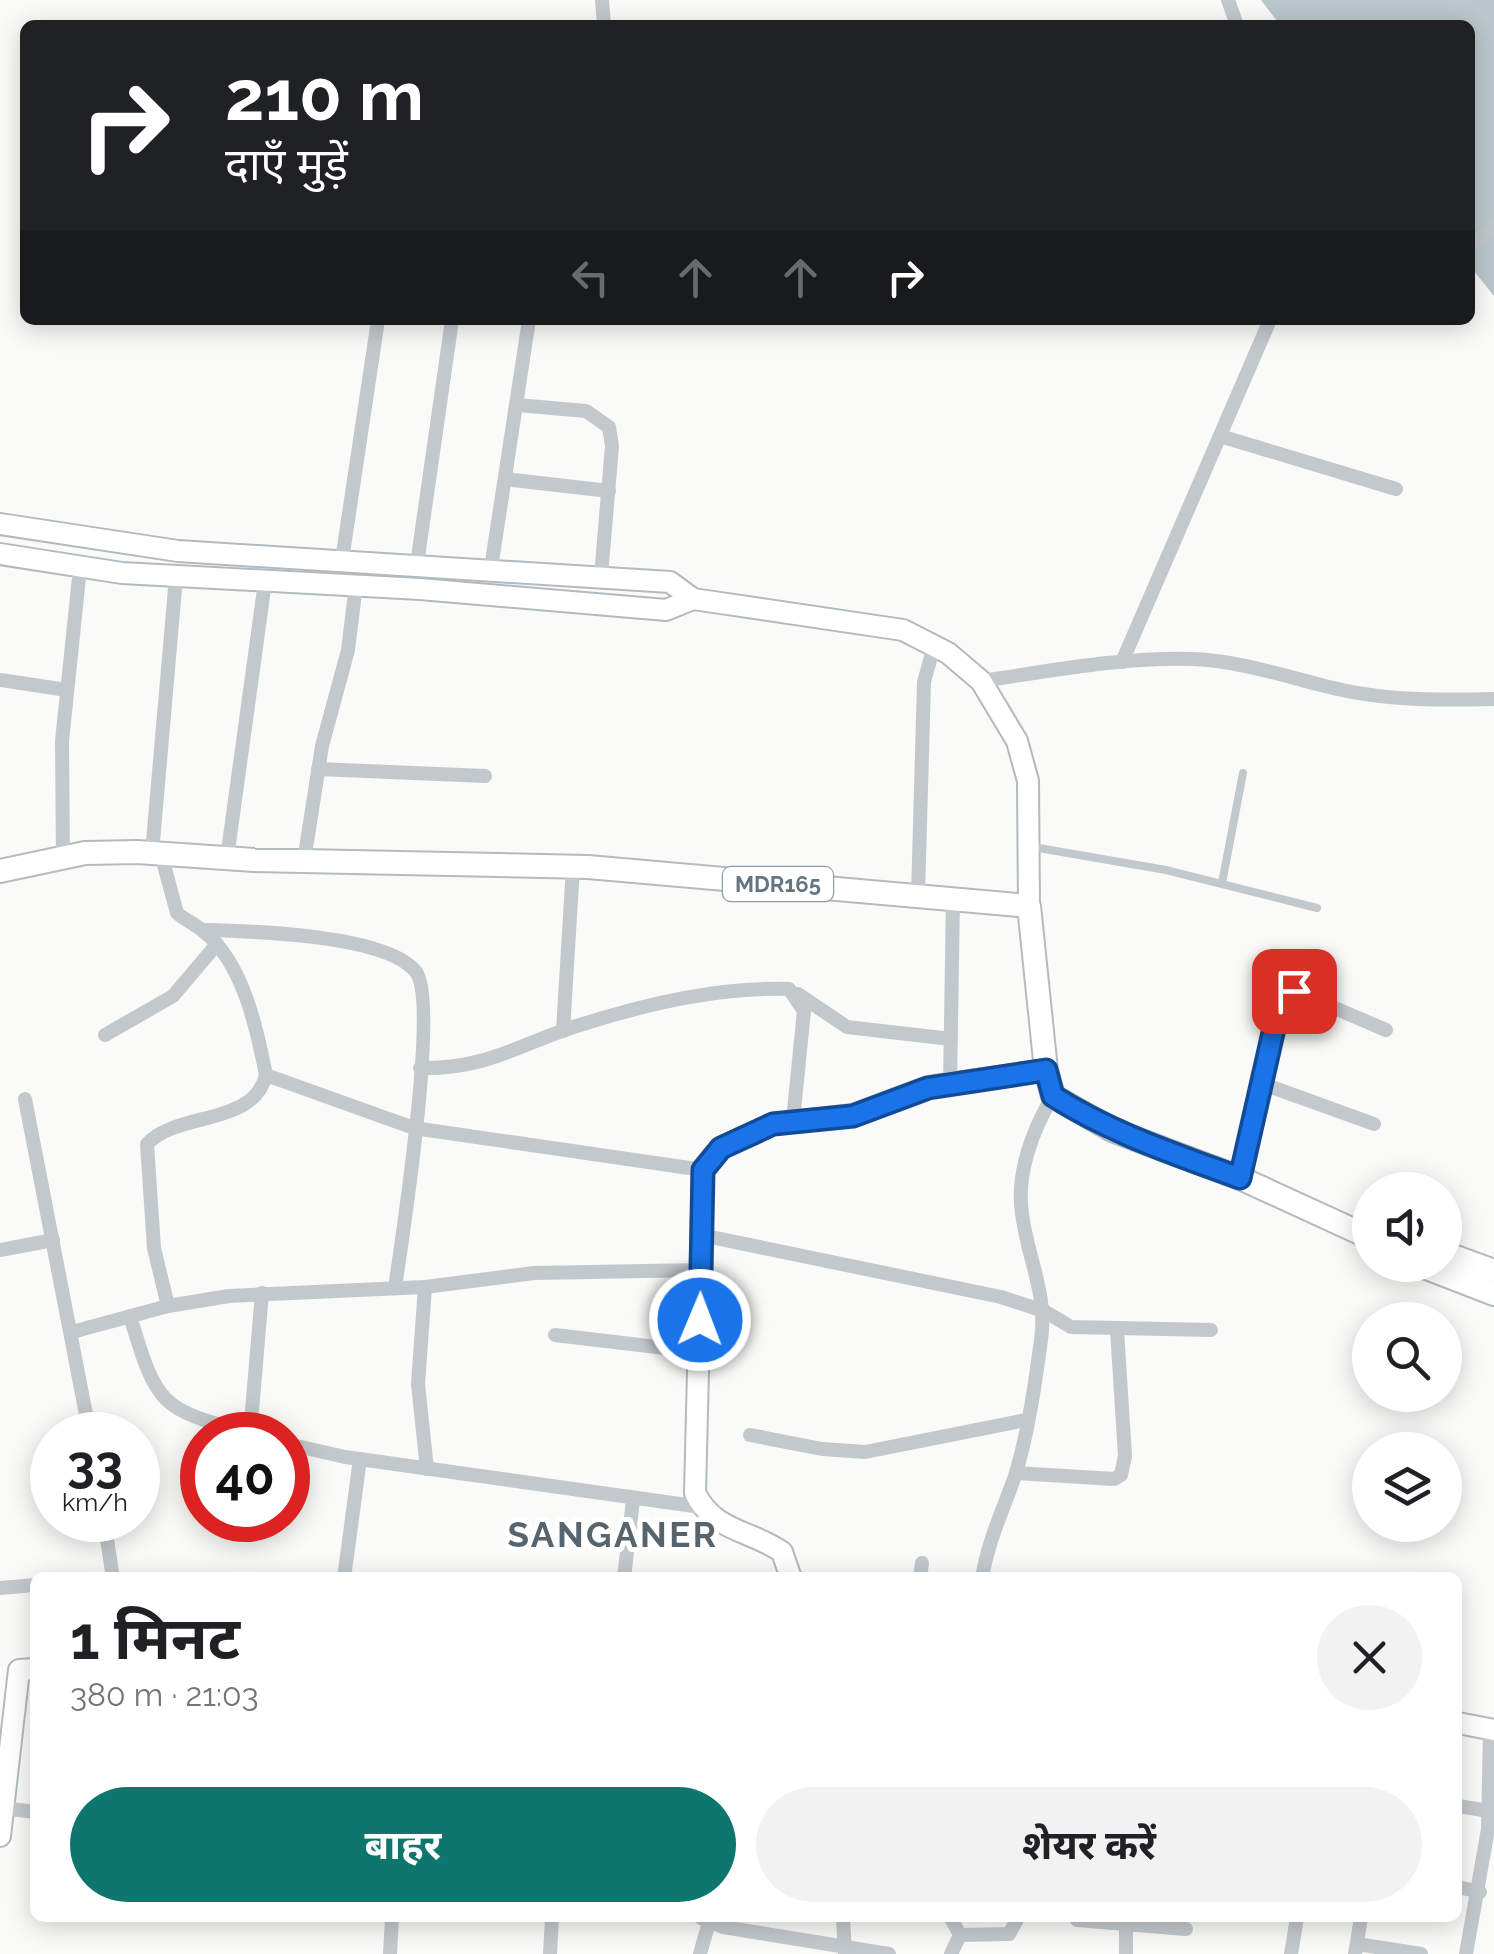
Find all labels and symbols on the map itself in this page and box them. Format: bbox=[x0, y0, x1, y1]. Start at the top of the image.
road number: MDR165 bbox=[723, 867, 833, 901]
pin bbox=[1252, 949, 1337, 1034]
position arrow bbox=[648, 1268, 752, 1372]
speed limit sign: 40 bbox=[180, 1412, 310, 1542]
district label: SANGANER bbox=[507, 1514, 719, 1555]

